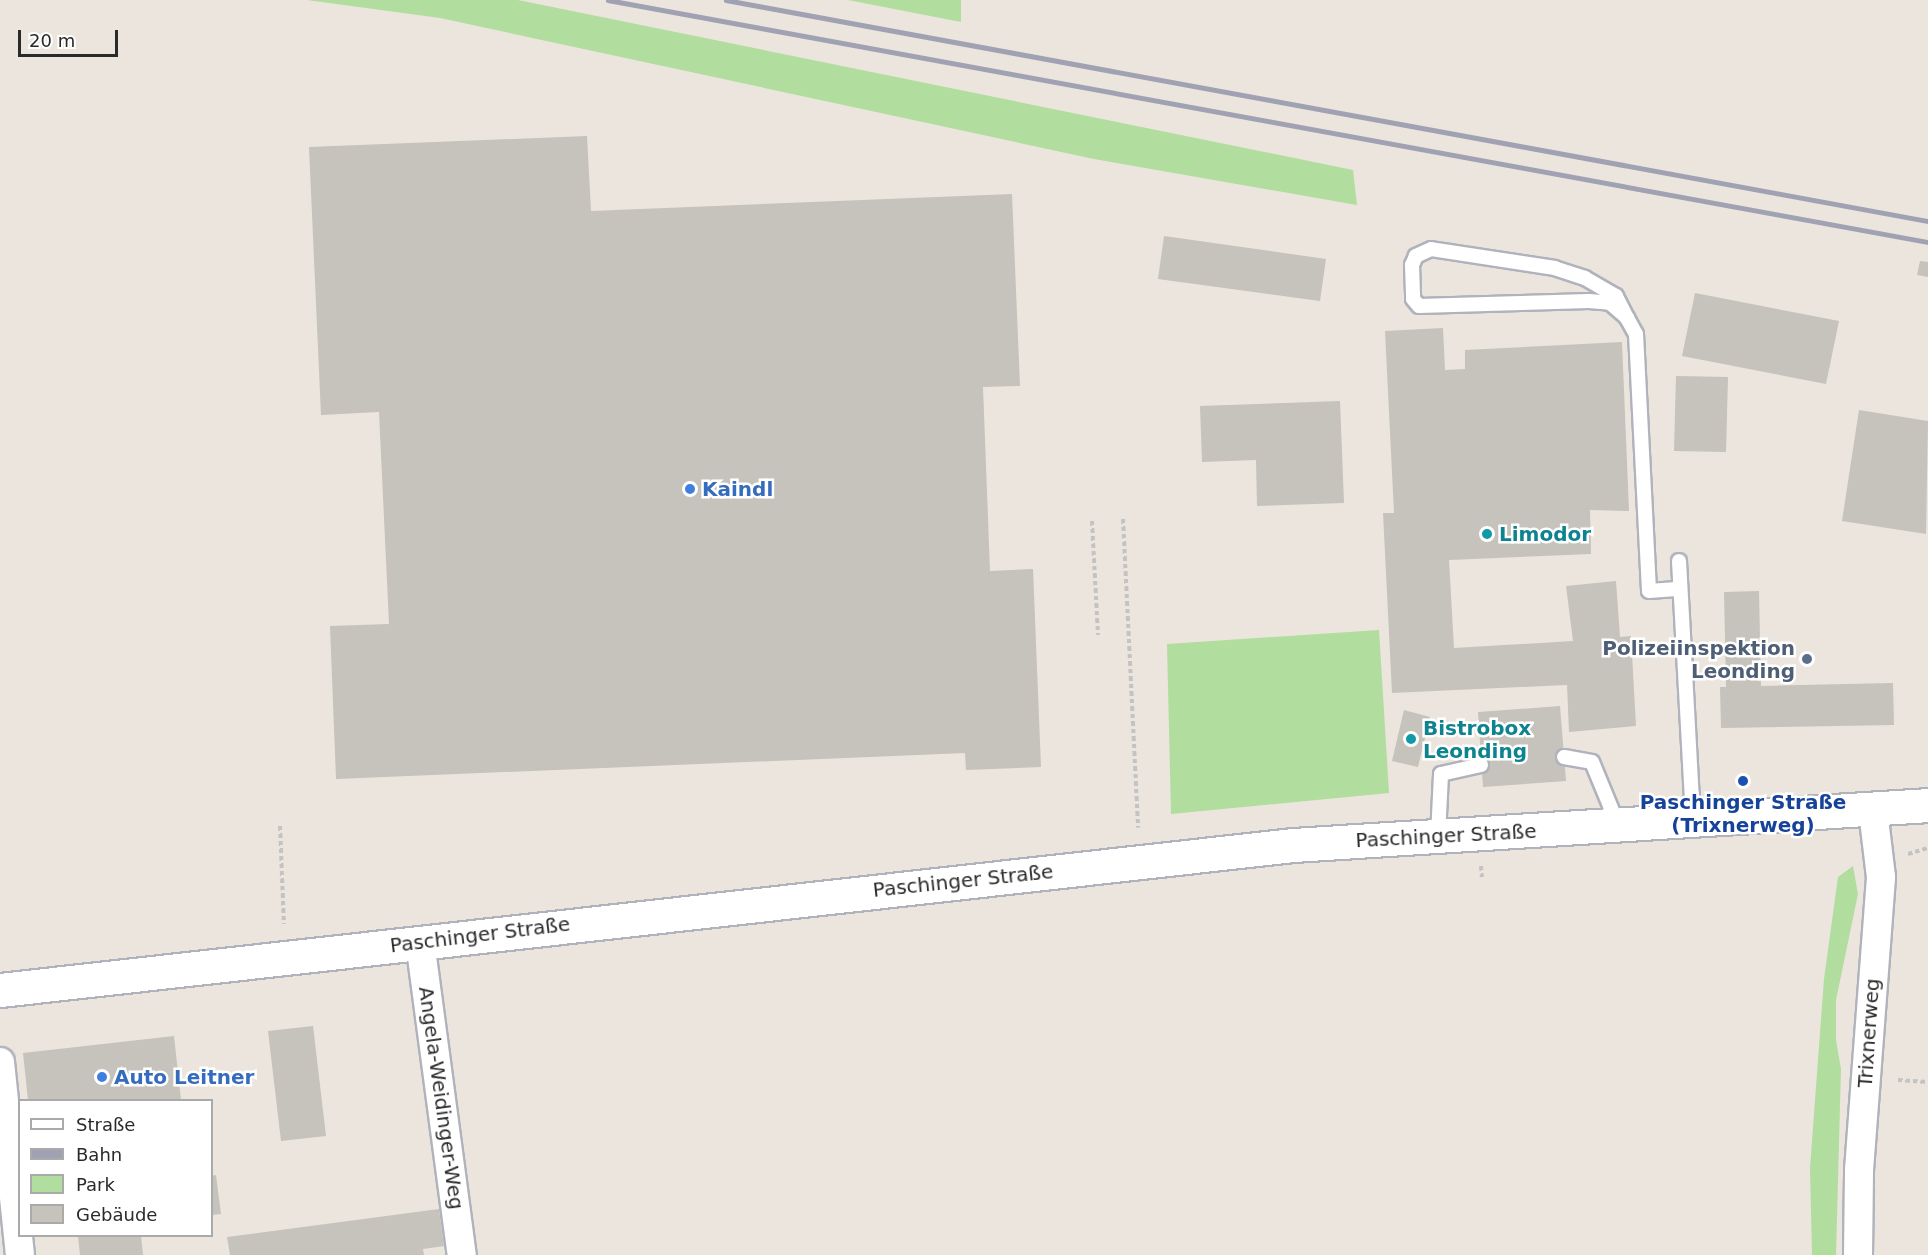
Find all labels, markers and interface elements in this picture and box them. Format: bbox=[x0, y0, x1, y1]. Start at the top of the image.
scale bar bbox=[21, 18, 122, 56]
text: 20 m bbox=[29, 30, 75, 51]
place label: Kaindl bbox=[702, 477, 773, 501]
marker: Kaindl bbox=[683, 482, 697, 496]
place label: Limodor bbox=[1499, 522, 1591, 546]
marker: Limodor bbox=[1480, 527, 1494, 541]
place label: Polizeiinspektion Leonding bbox=[1602, 636, 1795, 683]
marker: Polizeiinspektion Leonding bbox=[1800, 652, 1814, 666]
place label: Bistrobox Leonding bbox=[1423, 716, 1531, 763]
marker: Bistrobox Leonding bbox=[1404, 732, 1418, 746]
marker: Paschinger Straße (Trixnerweg) bbox=[1736, 774, 1750, 788]
place label: Paschinger Straße (Trixnerweg) bbox=[1640, 790, 1846, 837]
street label: Paschinger Straße bbox=[1355, 819, 1537, 853]
street label: Paschinger Straße bbox=[872, 860, 1054, 902]
street label: Paschinger Straße bbox=[389, 912, 571, 958]
street label: Trixnerweg bbox=[1853, 978, 1885, 1088]
street label: Angela-Weidinger-Weg bbox=[413, 985, 469, 1211]
place label: Auto Leitner bbox=[114, 1065, 254, 1089]
marker: Auto Leitner bbox=[95, 1070, 109, 1084]
legend bbox=[18, 1099, 213, 1237]
text: Straße bbox=[76, 1114, 135, 1135]
text: Bahn bbox=[76, 1144, 122, 1165]
text: Park bbox=[76, 1174, 115, 1195]
text: Gebäude bbox=[76, 1204, 157, 1225]

